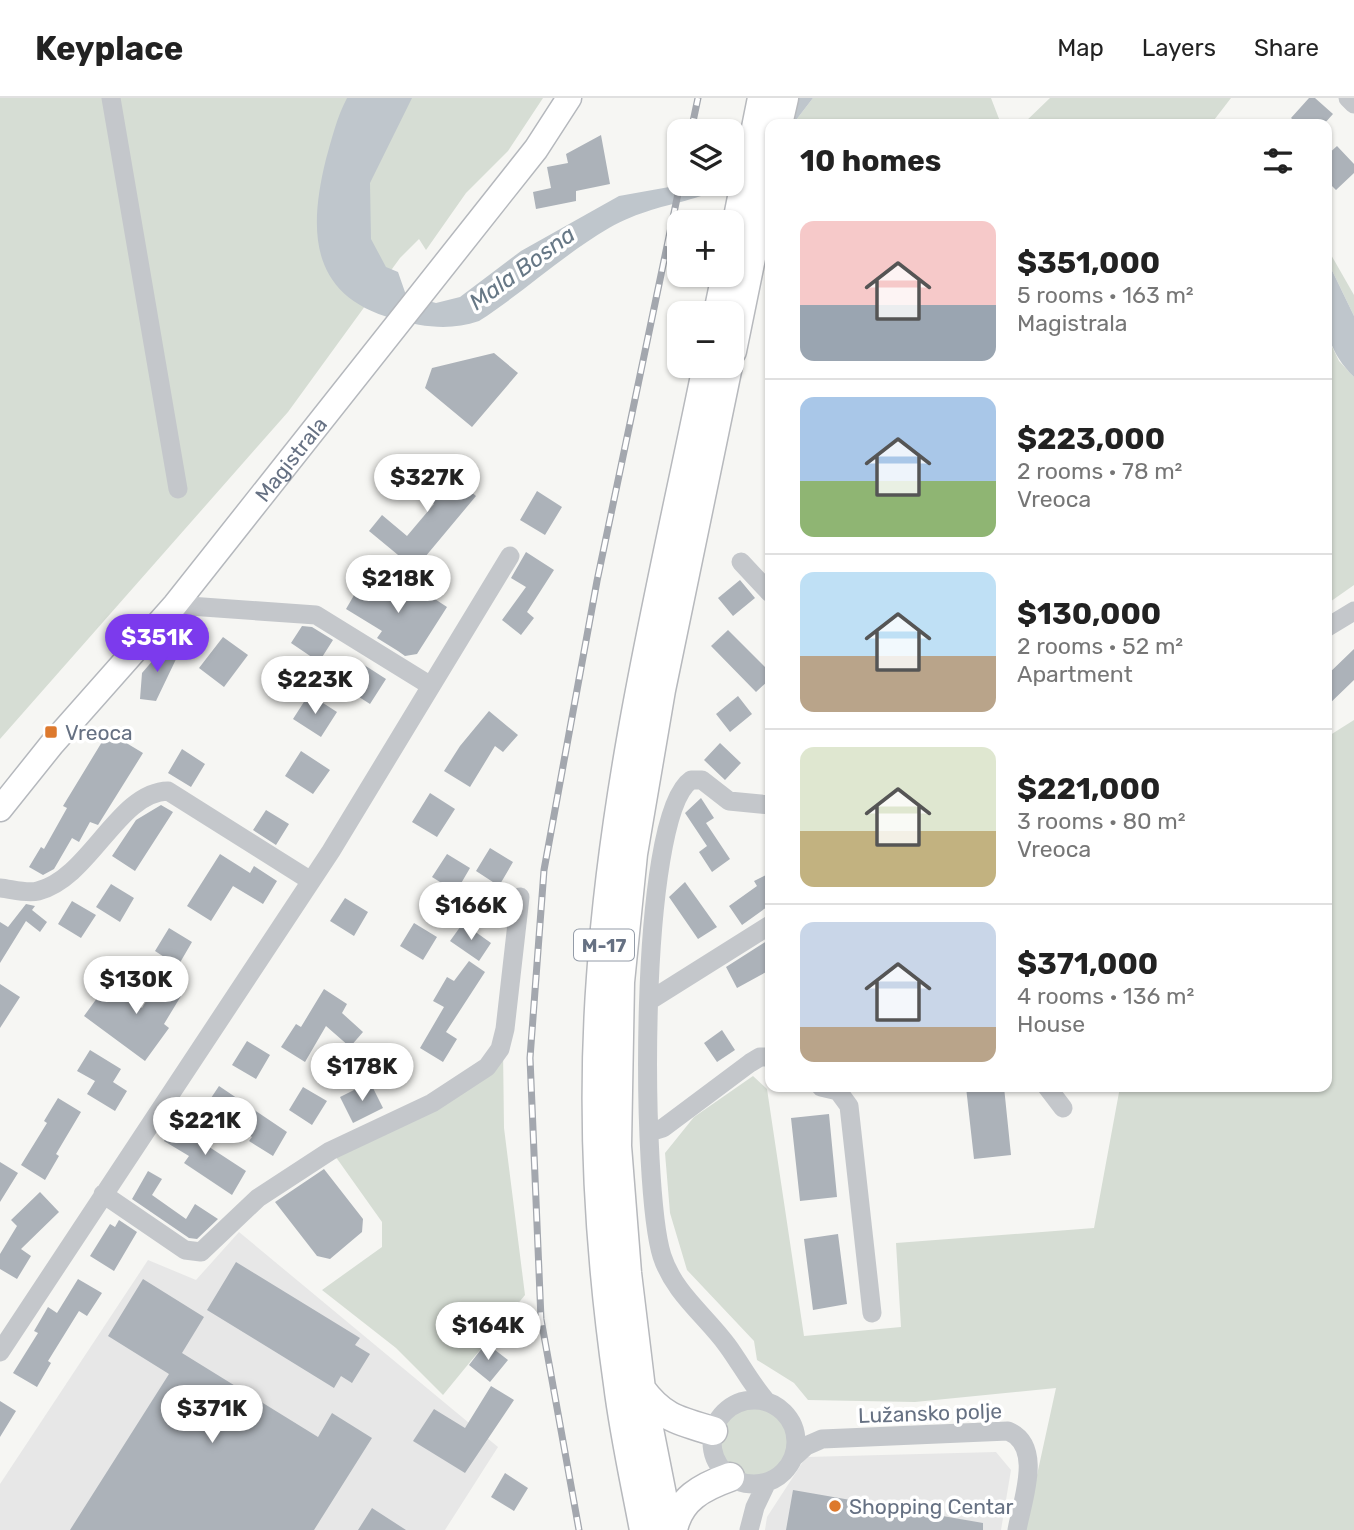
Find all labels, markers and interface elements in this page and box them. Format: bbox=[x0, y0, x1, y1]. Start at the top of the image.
text: Keyplace bbox=[35, 29, 183, 68]
text: Map bbox=[1057, 34, 1104, 62]
text: Layers bbox=[1142, 34, 1216, 62]
text: Share bbox=[1254, 34, 1319, 62]
map controls bbox=[667, 119, 744, 378]
button: layers bbox=[667, 119, 744, 196]
icon: filters bbox=[1259, 142, 1297, 180]
text: 10 homes bbox=[800, 143, 941, 179]
button: + bbox=[667, 210, 744, 287]
water label: Mala Bosna bbox=[463, 220, 581, 316]
text: $351,000 bbox=[1017, 245, 1160, 281]
icon: home bbox=[856, 249, 940, 333]
text: 5 rooms · 163 m² bbox=[1017, 281, 1194, 309]
button: − bbox=[667, 301, 744, 378]
text: Magistrala bbox=[1017, 309, 1128, 337]
street label: Magistrala bbox=[249, 412, 332, 506]
text: $223,000 bbox=[1017, 421, 1165, 457]
icon: home bbox=[856, 425, 940, 509]
pin: $327K bbox=[378, 454, 476, 514]
text: 2 rooms · 78 m² bbox=[1017, 457, 1182, 485]
text: $327K bbox=[390, 463, 464, 491]
text: Vreoca bbox=[1017, 485, 1091, 513]
pin: $218K bbox=[349, 556, 447, 615]
text: $218K bbox=[362, 564, 434, 592]
text: $130,000 bbox=[1017, 596, 1161, 632]
icon: home bbox=[856, 600, 940, 684]
pin: $351K bbox=[108, 614, 206, 674]
text: $351K bbox=[121, 623, 193, 651]
text: 2 rooms · 52 m² bbox=[1017, 632, 1183, 660]
pin: $223K bbox=[266, 656, 364, 716]
text: Apartment bbox=[1017, 660, 1133, 688]
text: $223K bbox=[277, 665, 353, 693]
place label: Vreoca bbox=[65, 720, 133, 745]
marker: Vreoca bbox=[43, 724, 59, 740]
text: $221,000 bbox=[1017, 771, 1160, 807]
icon: home bbox=[856, 775, 940, 859]
text: 3 rooms · 80 m² bbox=[1017, 807, 1186, 835]
text: Vreoca bbox=[1017, 835, 1091, 863]
pin: $166K bbox=[422, 882, 520, 942]
text: $166K bbox=[435, 891, 507, 919]
road number: M-17 bbox=[574, 930, 634, 960]
text: $371,000 bbox=[1017, 946, 1158, 982]
icon: home bbox=[856, 950, 940, 1034]
pin: $130K bbox=[87, 956, 185, 1016]
text: $130K bbox=[100, 965, 172, 993]
text: 4 rooms · 136 m² bbox=[1017, 982, 1194, 1010]
text: House bbox=[1017, 1010, 1085, 1038]
pin: $178K bbox=[313, 1044, 411, 1103]
text: $178K bbox=[327, 1052, 397, 1080]
pin: $221K bbox=[156, 1098, 254, 1157]
text: $221K bbox=[169, 1106, 241, 1134]
pin: $164K bbox=[439, 1302, 537, 1362]
text: $164K bbox=[452, 1311, 524, 1339]
pin: $371K bbox=[163, 1386, 261, 1445]
text: $371K bbox=[177, 1394, 247, 1422]
street label: Lužansko polje bbox=[858, 1398, 1002, 1428]
place label: Shopping Centar bbox=[849, 1494, 1014, 1519]
marker: Shopping Centar bbox=[827, 1498, 843, 1514]

